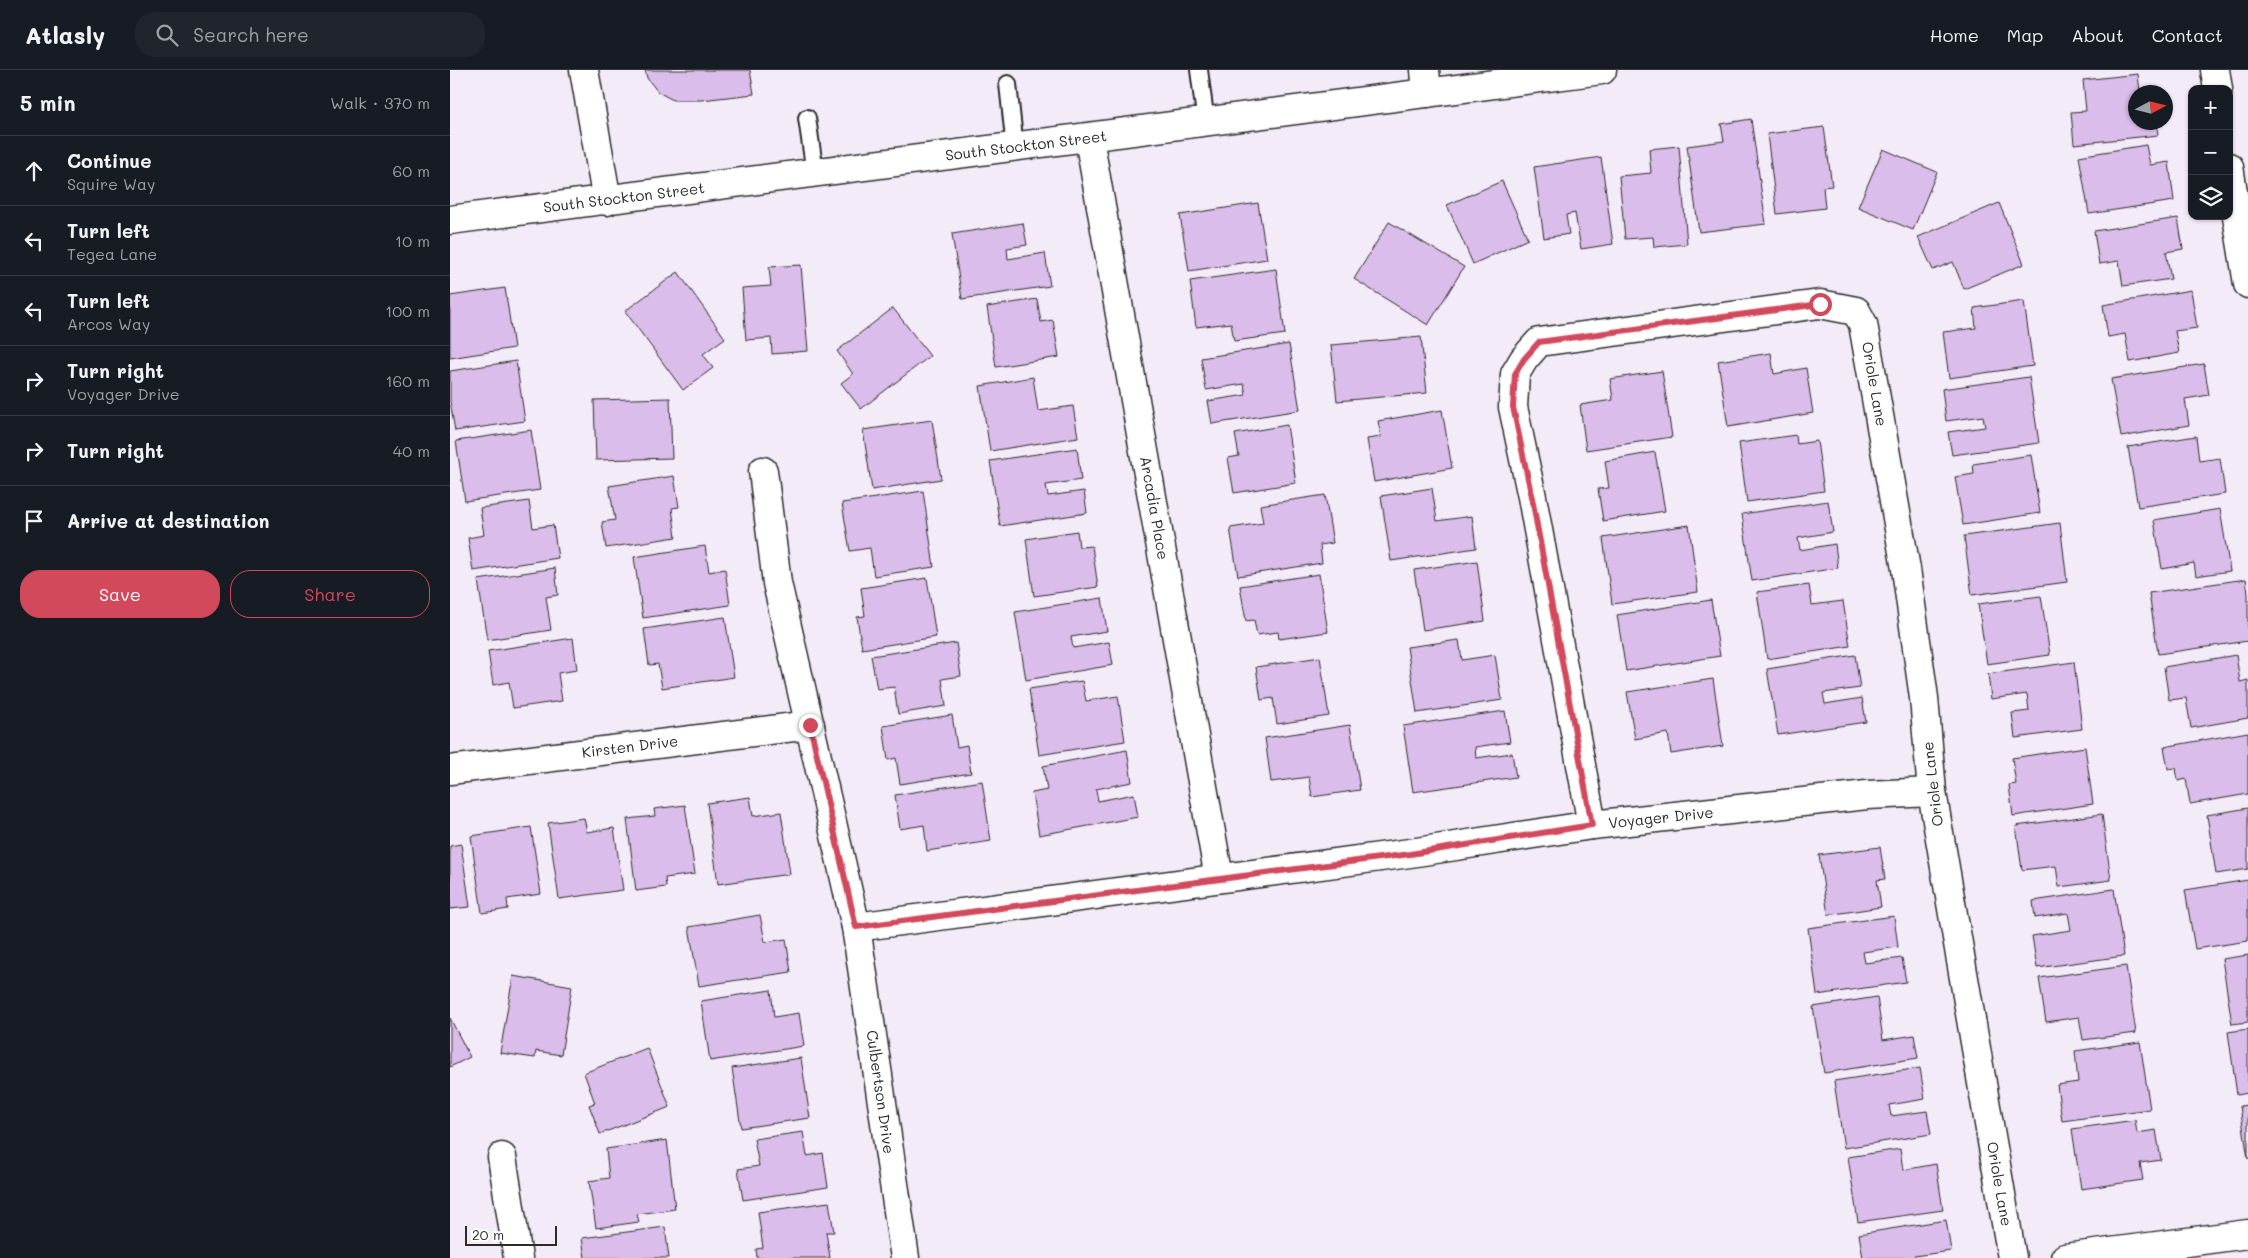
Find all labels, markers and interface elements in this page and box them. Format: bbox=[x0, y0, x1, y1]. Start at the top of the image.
search box bbox=[135, 12, 485, 57]
text: Atlasly bbox=[25, 19, 105, 50]
icon: search bbox=[153, 21, 181, 49]
text: Search here bbox=[193, 22, 309, 47]
text: Home bbox=[1930, 23, 1979, 47]
text: Map bbox=[2007, 23, 2043, 47]
text: About bbox=[2071, 23, 2124, 47]
text: Contact bbox=[2152, 23, 2223, 47]
north arrow bbox=[2128, 85, 2173, 130]
map controls bbox=[2188, 85, 2233, 220]
button: + bbox=[2188, 85, 2233, 130]
text: 5 min bbox=[20, 89, 76, 116]
text: Walk · 370 m bbox=[330, 92, 430, 113]
street label: South Stockton Street bbox=[944, 125, 1108, 165]
button: − bbox=[2188, 130, 2233, 175]
text: Continue bbox=[67, 148, 152, 173]
icon: ahead bbox=[20, 157, 48, 185]
text: 60 m bbox=[393, 160, 430, 181]
text: Squire Way bbox=[67, 173, 155, 194]
button: layers bbox=[2188, 175, 2233, 220]
street label: South Stockton Street bbox=[542, 177, 706, 217]
text: Turn left bbox=[67, 218, 150, 243]
icon: left bbox=[20, 227, 48, 255]
text: 10 m bbox=[395, 230, 430, 251]
text: Tegea Lane bbox=[67, 243, 157, 264]
text: Turn left bbox=[67, 288, 150, 313]
route start bbox=[1809, 293, 1832, 316]
icon: left bbox=[20, 297, 48, 325]
text: 100 m bbox=[385, 300, 430, 321]
text: Arcos Way bbox=[67, 313, 150, 334]
street label: Oriole Lane bbox=[1858, 340, 1892, 428]
text: Turn right bbox=[67, 358, 164, 383]
icon: right bbox=[20, 367, 48, 395]
text: 160 m bbox=[385, 370, 430, 391]
text: Voyager Drive bbox=[67, 383, 180, 404]
icon: right bbox=[20, 437, 48, 465]
text: Turn right bbox=[67, 438, 164, 463]
text: 40 m bbox=[393, 440, 430, 461]
street label: Arcadia Place bbox=[1136, 455, 1174, 561]
icon: arrive bbox=[20, 507, 48, 535]
text: Arrive at destination bbox=[67, 508, 270, 533]
button: Save bbox=[20, 570, 220, 618]
button: Share bbox=[230, 570, 430, 618]
route end bbox=[799, 714, 822, 737]
street label: Kirsten Drive bbox=[580, 730, 679, 762]
street label: Oriole Lane bbox=[1917, 740, 1947, 828]
street label: Voyager Drive bbox=[1607, 802, 1714, 832]
street label: Culbertson Drive bbox=[862, 1029, 900, 1155]
street label: Oriole Lane bbox=[1983, 1140, 2017, 1228]
scale bar bbox=[465, 1223, 558, 1246]
text: 20 m bbox=[472, 1225, 504, 1244]

